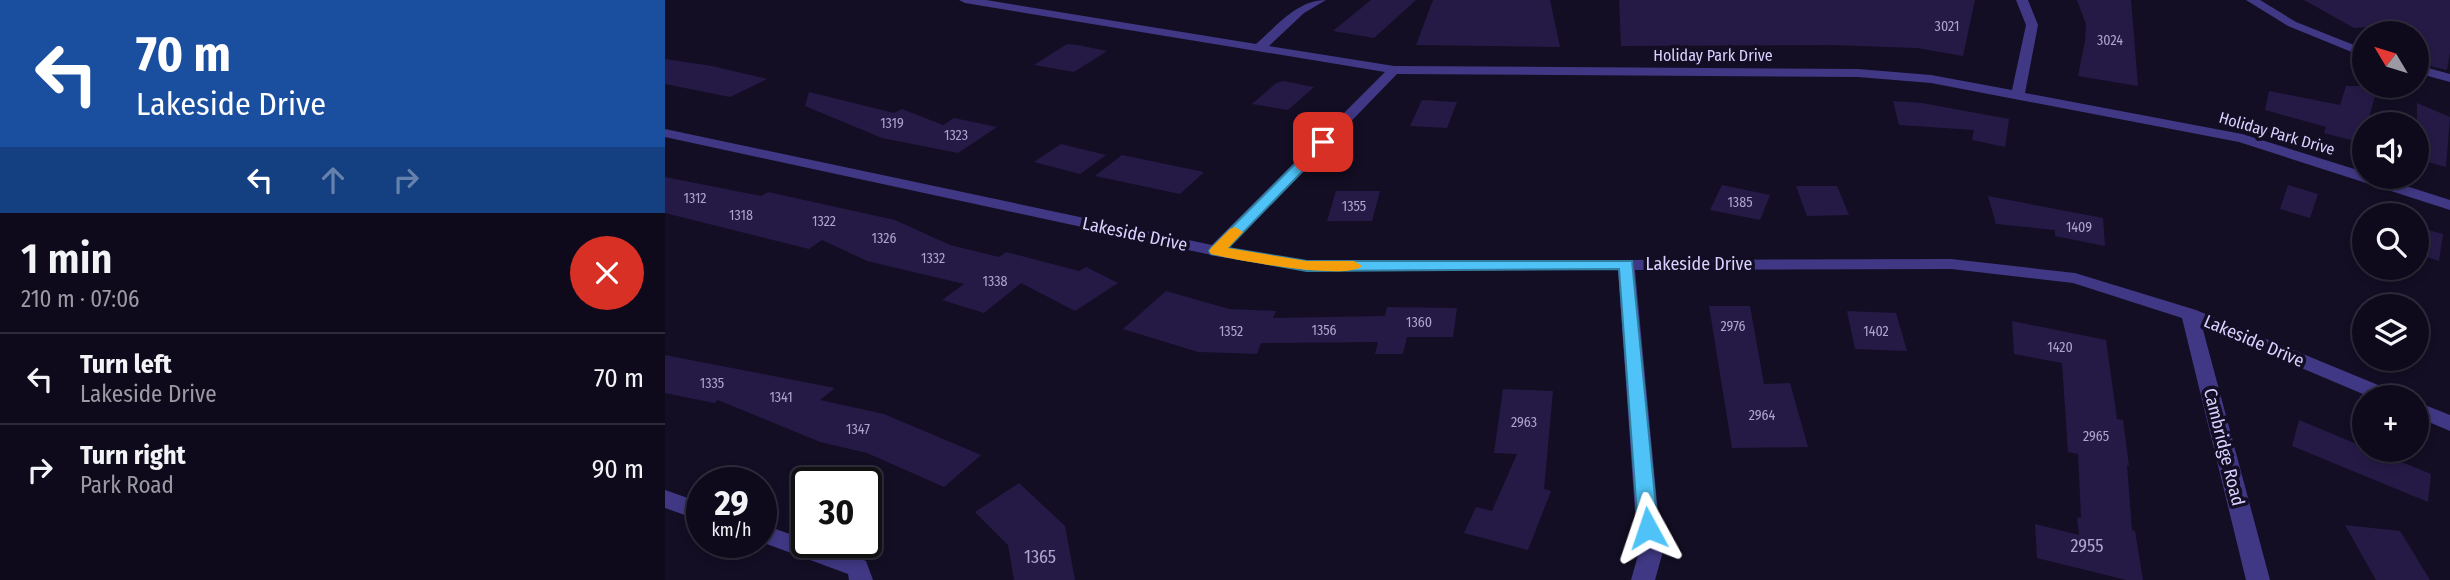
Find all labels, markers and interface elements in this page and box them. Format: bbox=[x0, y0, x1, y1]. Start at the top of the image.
house number: 3021 bbox=[1935, 18, 1959, 35]
north arrow bbox=[2352, 21, 2429, 98]
map controls bbox=[2352, 21, 2429, 462]
text: 70 m bbox=[136, 25, 231, 84]
icon: left bbox=[21, 28, 112, 119]
house number: 3024 bbox=[2097, 32, 2123, 49]
street label: Holiday Park Drive bbox=[1653, 46, 1773, 65]
text: Lakeside Drive bbox=[136, 85, 326, 123]
street label: Holiday Park Drive bbox=[2217, 108, 2337, 159]
pin bbox=[1293, 112, 1353, 172]
button: sound bbox=[2352, 112, 2429, 189]
house number: 1319 bbox=[880, 115, 904, 132]
icon: arrive bbox=[1304, 123, 1342, 161]
house number: 1323 bbox=[944, 127, 968, 144]
icon: left bbox=[241, 161, 279, 199]
icon: ahead bbox=[314, 161, 352, 199]
icon: right bbox=[387, 161, 425, 199]
house number: 1312 bbox=[683, 190, 707, 207]
house number: 1385 bbox=[1727, 194, 1753, 211]
house number: 1355 bbox=[1342, 198, 1366, 215]
button: search bbox=[2352, 203, 2429, 280]
house number: 1318 bbox=[729, 207, 753, 224]
street label: Lakeside Drive bbox=[1080, 212, 1190, 256]
house number: 1322 bbox=[812, 213, 836, 230]
house number: 1409 bbox=[2066, 219, 2092, 236]
house number: 1326 bbox=[872, 230, 896, 247]
text: 1 min bbox=[21, 234, 112, 284]
button: close bbox=[570, 236, 644, 310]
house number: 1332 bbox=[921, 250, 945, 267]
street label: Lakeside Drive bbox=[1646, 253, 1753, 275]
house number: 1338 bbox=[982, 273, 1008, 290]
text: 210 m · 07:06 bbox=[21, 285, 140, 313]
button: layers bbox=[2352, 294, 2429, 371]
street label: Lakeside Drive bbox=[2201, 310, 2308, 372]
house number: 1360 bbox=[1406, 314, 1432, 331]
house number: 2976 bbox=[1721, 318, 1746, 335]
house number: 1356 bbox=[1311, 322, 1337, 339]
house number: 1352 bbox=[1219, 323, 1243, 340]
house number: 1402 bbox=[1863, 323, 1889, 340]
house number: 1420 bbox=[2047, 339, 2073, 356]
text: Turn left bbox=[80, 349, 172, 380]
icon: left bbox=[21, 360, 59, 398]
text: 70 m bbox=[594, 363, 644, 394]
house number: 1335 bbox=[700, 375, 724, 392]
text: Lakeside Drive bbox=[80, 380, 217, 408]
button: + bbox=[2352, 385, 2429, 462]
street label: Cambridge Road bbox=[2199, 386, 2249, 508]
house number: 1341 bbox=[769, 389, 793, 406]
house number: 2964 bbox=[1749, 407, 1776, 424]
house number: 2963 bbox=[1511, 414, 1537, 431]
house number: 1347 bbox=[846, 421, 870, 438]
house number: 2965 bbox=[2083, 428, 2109, 445]
text: Turn right bbox=[80, 440, 186, 471]
icon: right bbox=[21, 451, 59, 489]
text: 90 m bbox=[592, 454, 644, 485]
speed limit sign: 30 bbox=[791, 467, 882, 558]
text: Park Road bbox=[80, 471, 174, 499]
text: 29 bbox=[714, 482, 749, 524]
position arrow bbox=[1611, 491, 1685, 565]
text: km/h bbox=[711, 519, 752, 541]
house number: 2955 bbox=[2071, 535, 2104, 557]
house number: 1365 bbox=[1024, 546, 1056, 568]

